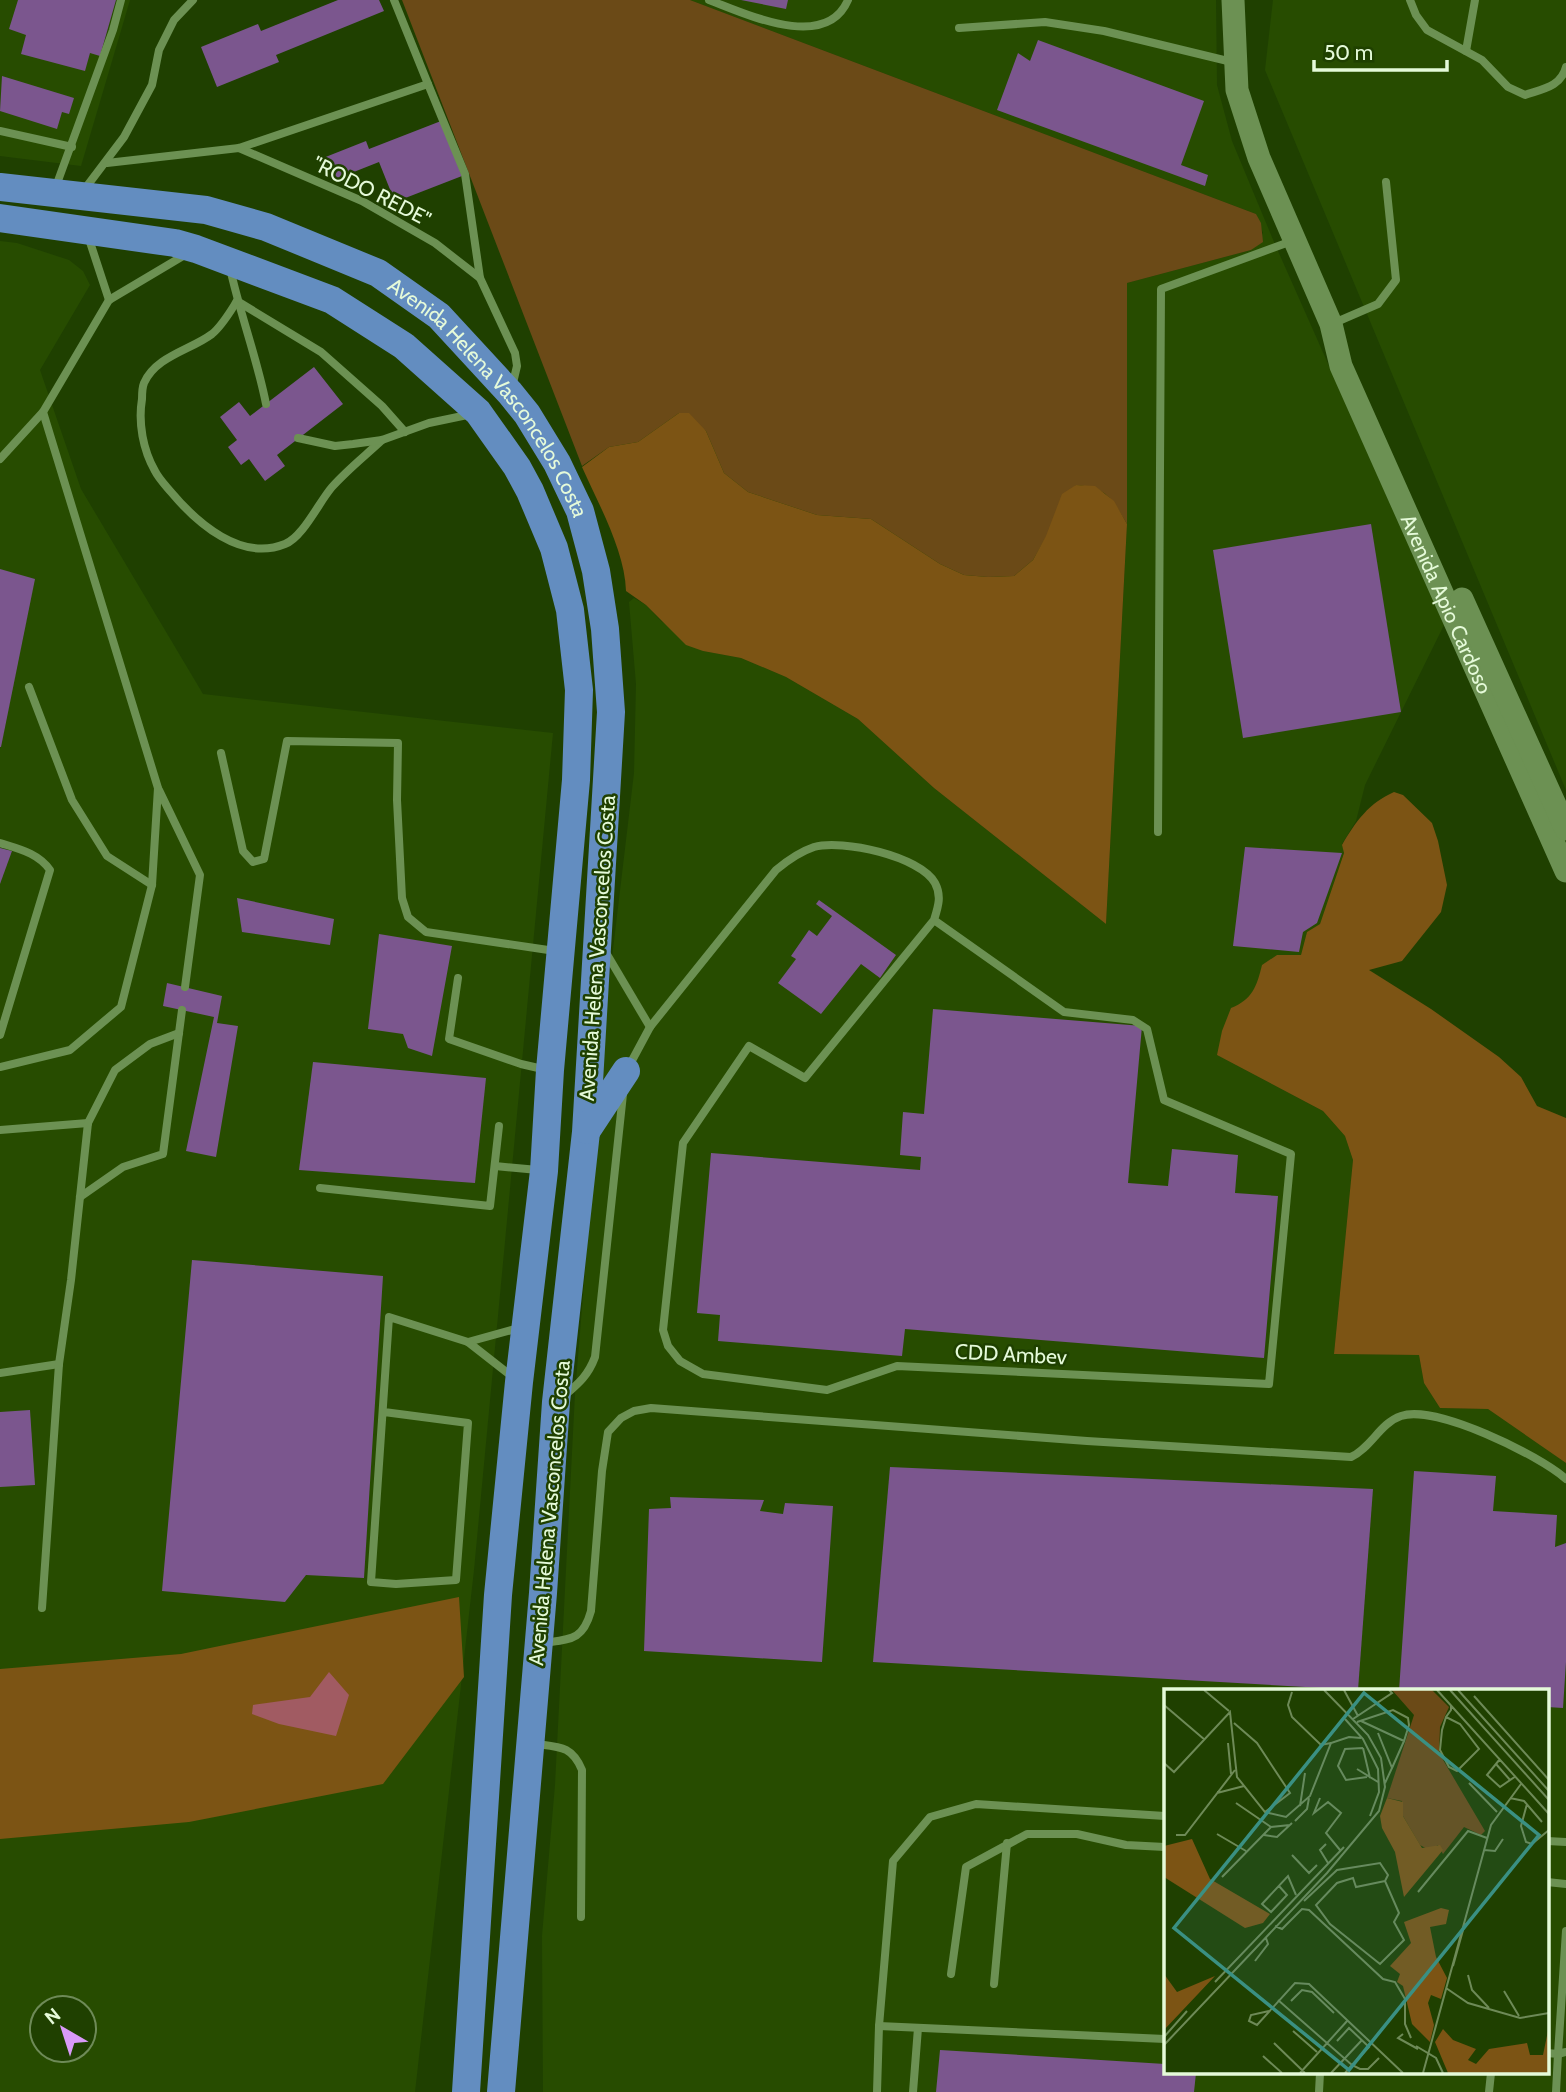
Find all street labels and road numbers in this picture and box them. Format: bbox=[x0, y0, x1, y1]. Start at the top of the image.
street label: "RODO REDE" bbox=[309, 150, 435, 232]
street label: Avenida Helena Vasconcelos Costa bbox=[384, 272, 594, 520]
street label: Avenida Apio Cardoso bbox=[1396, 510, 1498, 698]
street label: Avenida Helena Vasconcelos Costa bbox=[574, 794, 620, 1102]
street label: CDD Ambev bbox=[954, 1339, 1068, 1369]
street label: Avenida Helena Vasconcelos Costa bbox=[523, 1359, 575, 1667]

